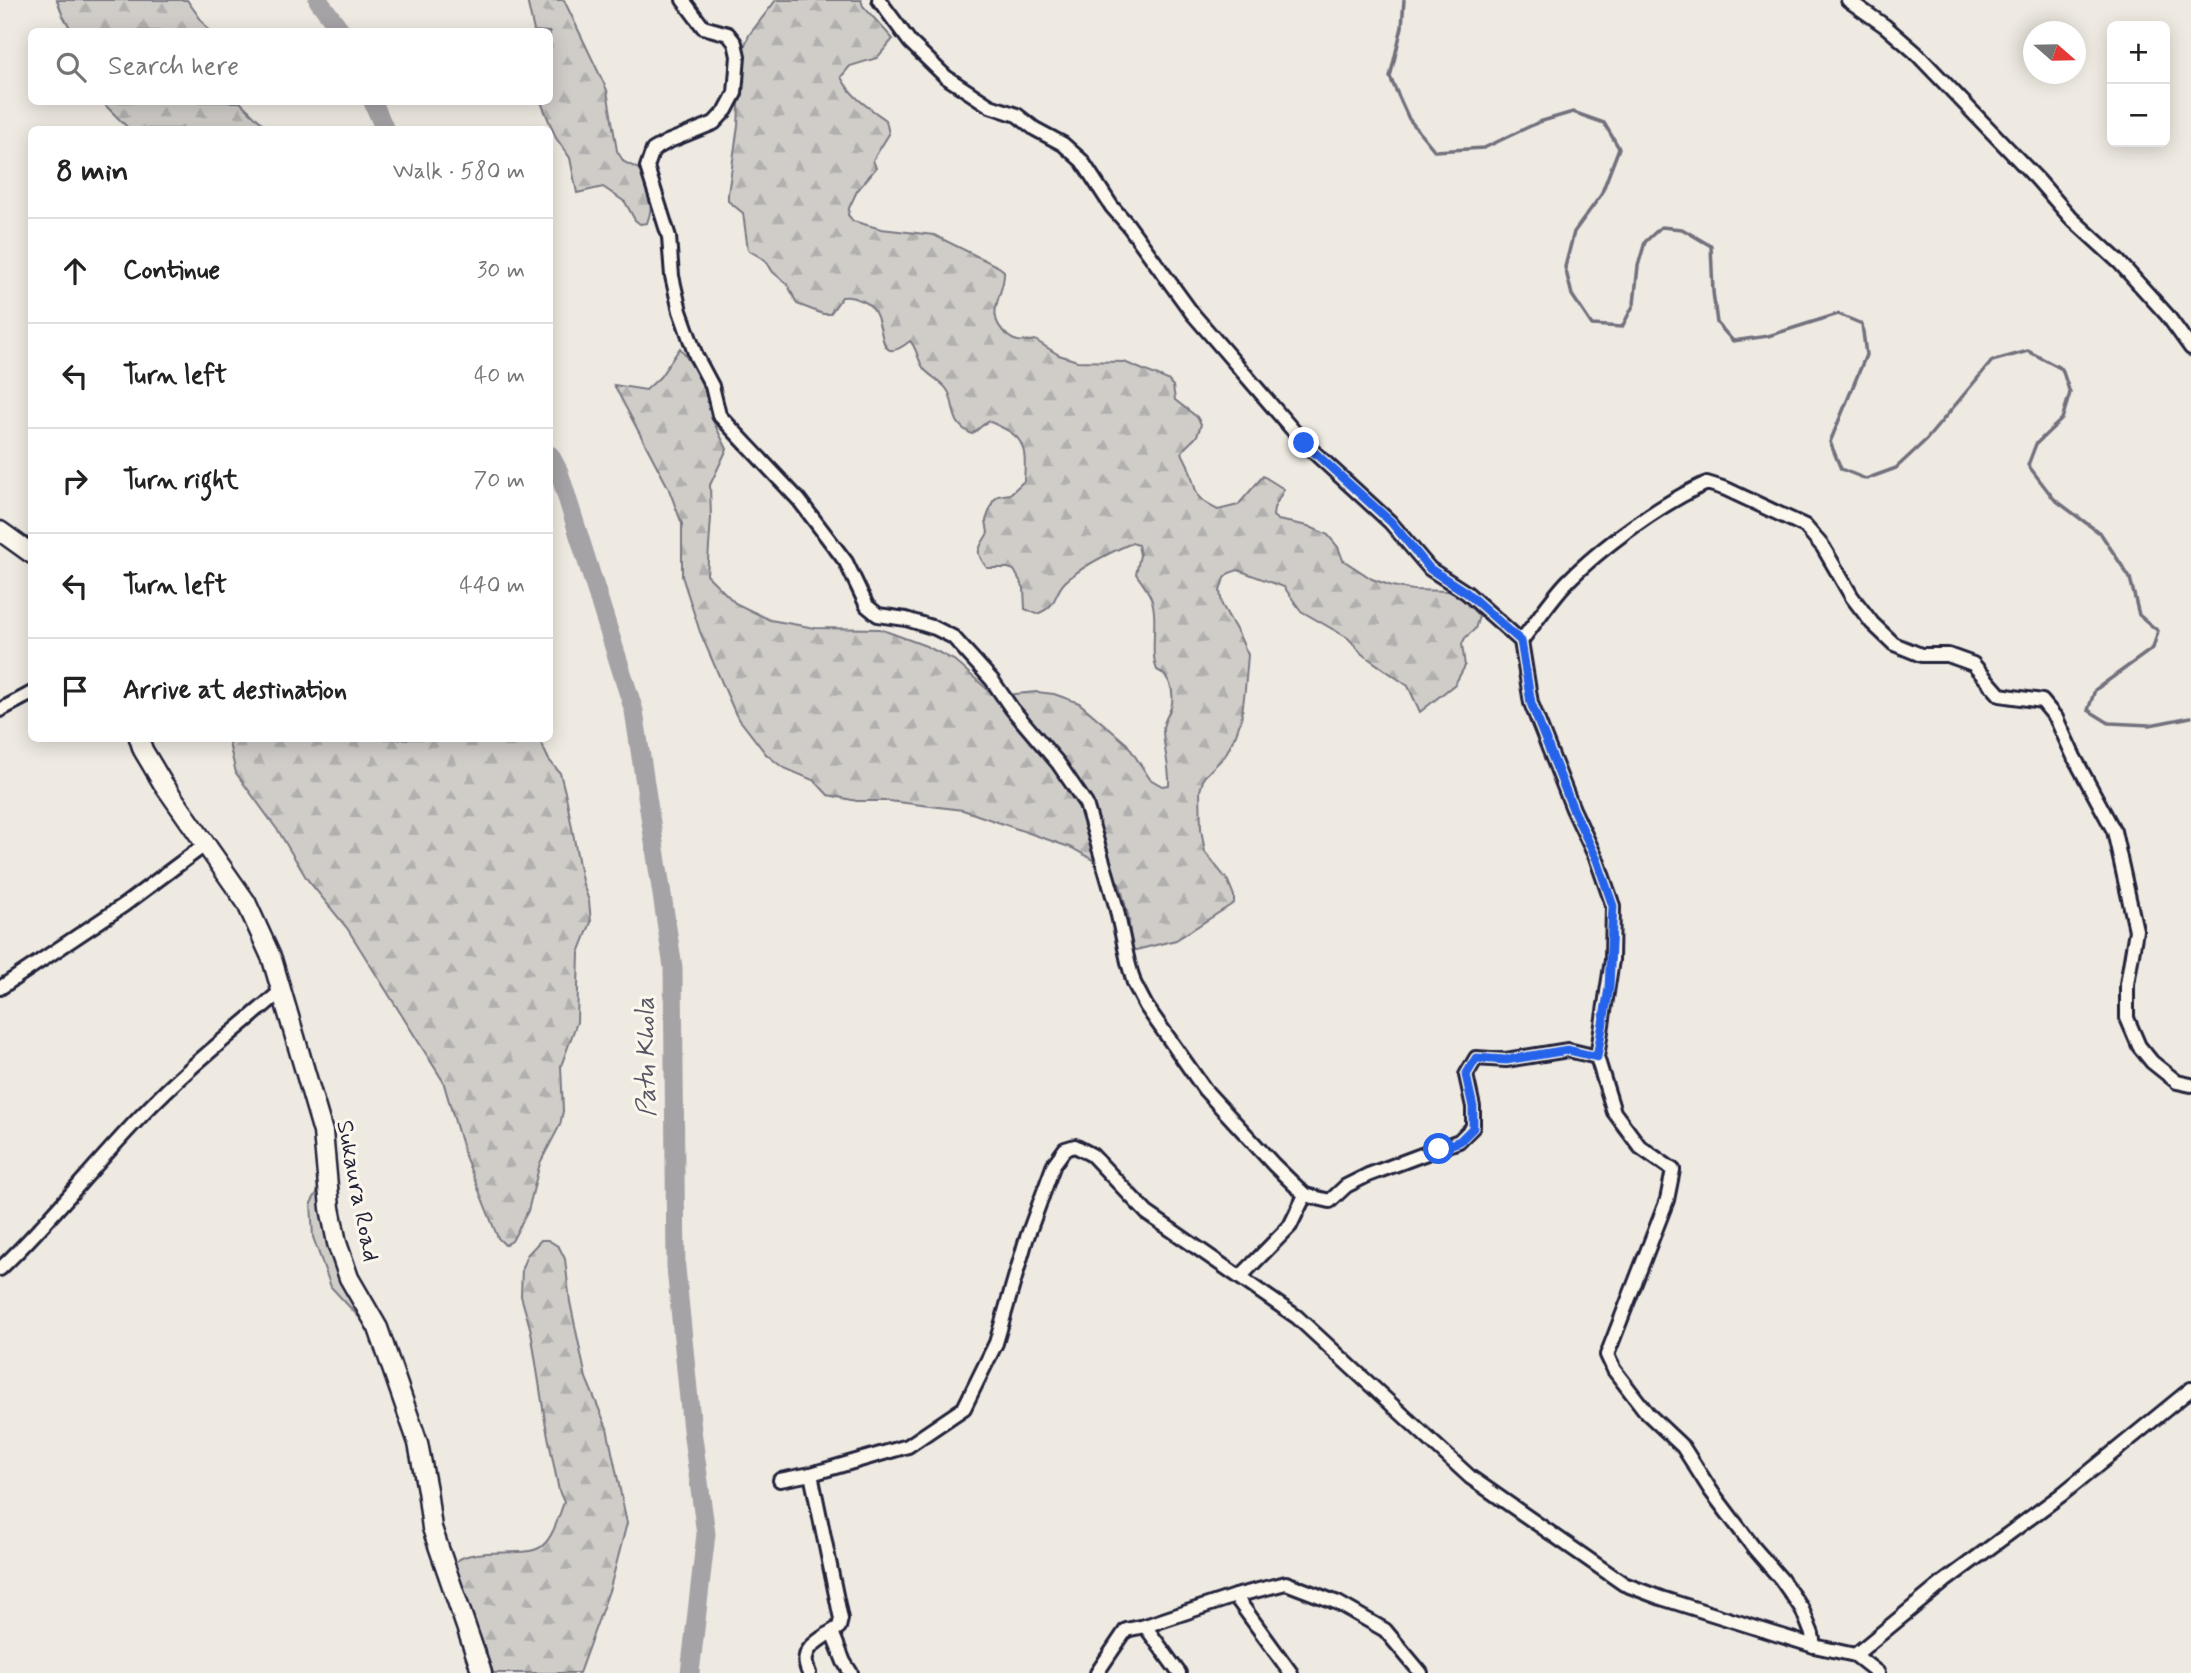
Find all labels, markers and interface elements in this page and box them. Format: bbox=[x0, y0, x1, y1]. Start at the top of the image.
north arrow bbox=[2023, 21, 2086, 84]
map controls bbox=[2107, 21, 2170, 147]
button: + bbox=[2107, 21, 2170, 84]
search box bbox=[28, 28, 553, 105]
icon: search bbox=[52, 48, 90, 86]
text: Search here bbox=[108, 50, 239, 84]
button: − bbox=[2107, 84, 2170, 147]
text: 8 min bbox=[56, 152, 129, 191]
text: Walk · 580 m bbox=[393, 157, 525, 187]
icon: ahead bbox=[56, 252, 94, 290]
text: Continue bbox=[123, 254, 220, 288]
text: 30 m bbox=[477, 256, 525, 286]
icon: left bbox=[56, 357, 94, 395]
text: Turn left bbox=[123, 359, 227, 393]
text: 40 m bbox=[474, 361, 525, 391]
route end bbox=[1288, 427, 1319, 458]
icon: right bbox=[56, 462, 94, 500]
text: Turn right bbox=[123, 464, 239, 498]
text: 70 m bbox=[473, 466, 525, 496]
icon: left bbox=[56, 567, 94, 605]
text: Turn left bbox=[123, 569, 227, 603]
text: 440 m bbox=[459, 571, 525, 601]
icon: arrive bbox=[56, 672, 94, 710]
text: Arrive at destination bbox=[123, 674, 347, 708]
water label: Patu Khola bbox=[629, 997, 665, 1117]
street label: Sukaura Road bbox=[328, 1118, 386, 1264]
route start bbox=[1423, 1133, 1454, 1164]

